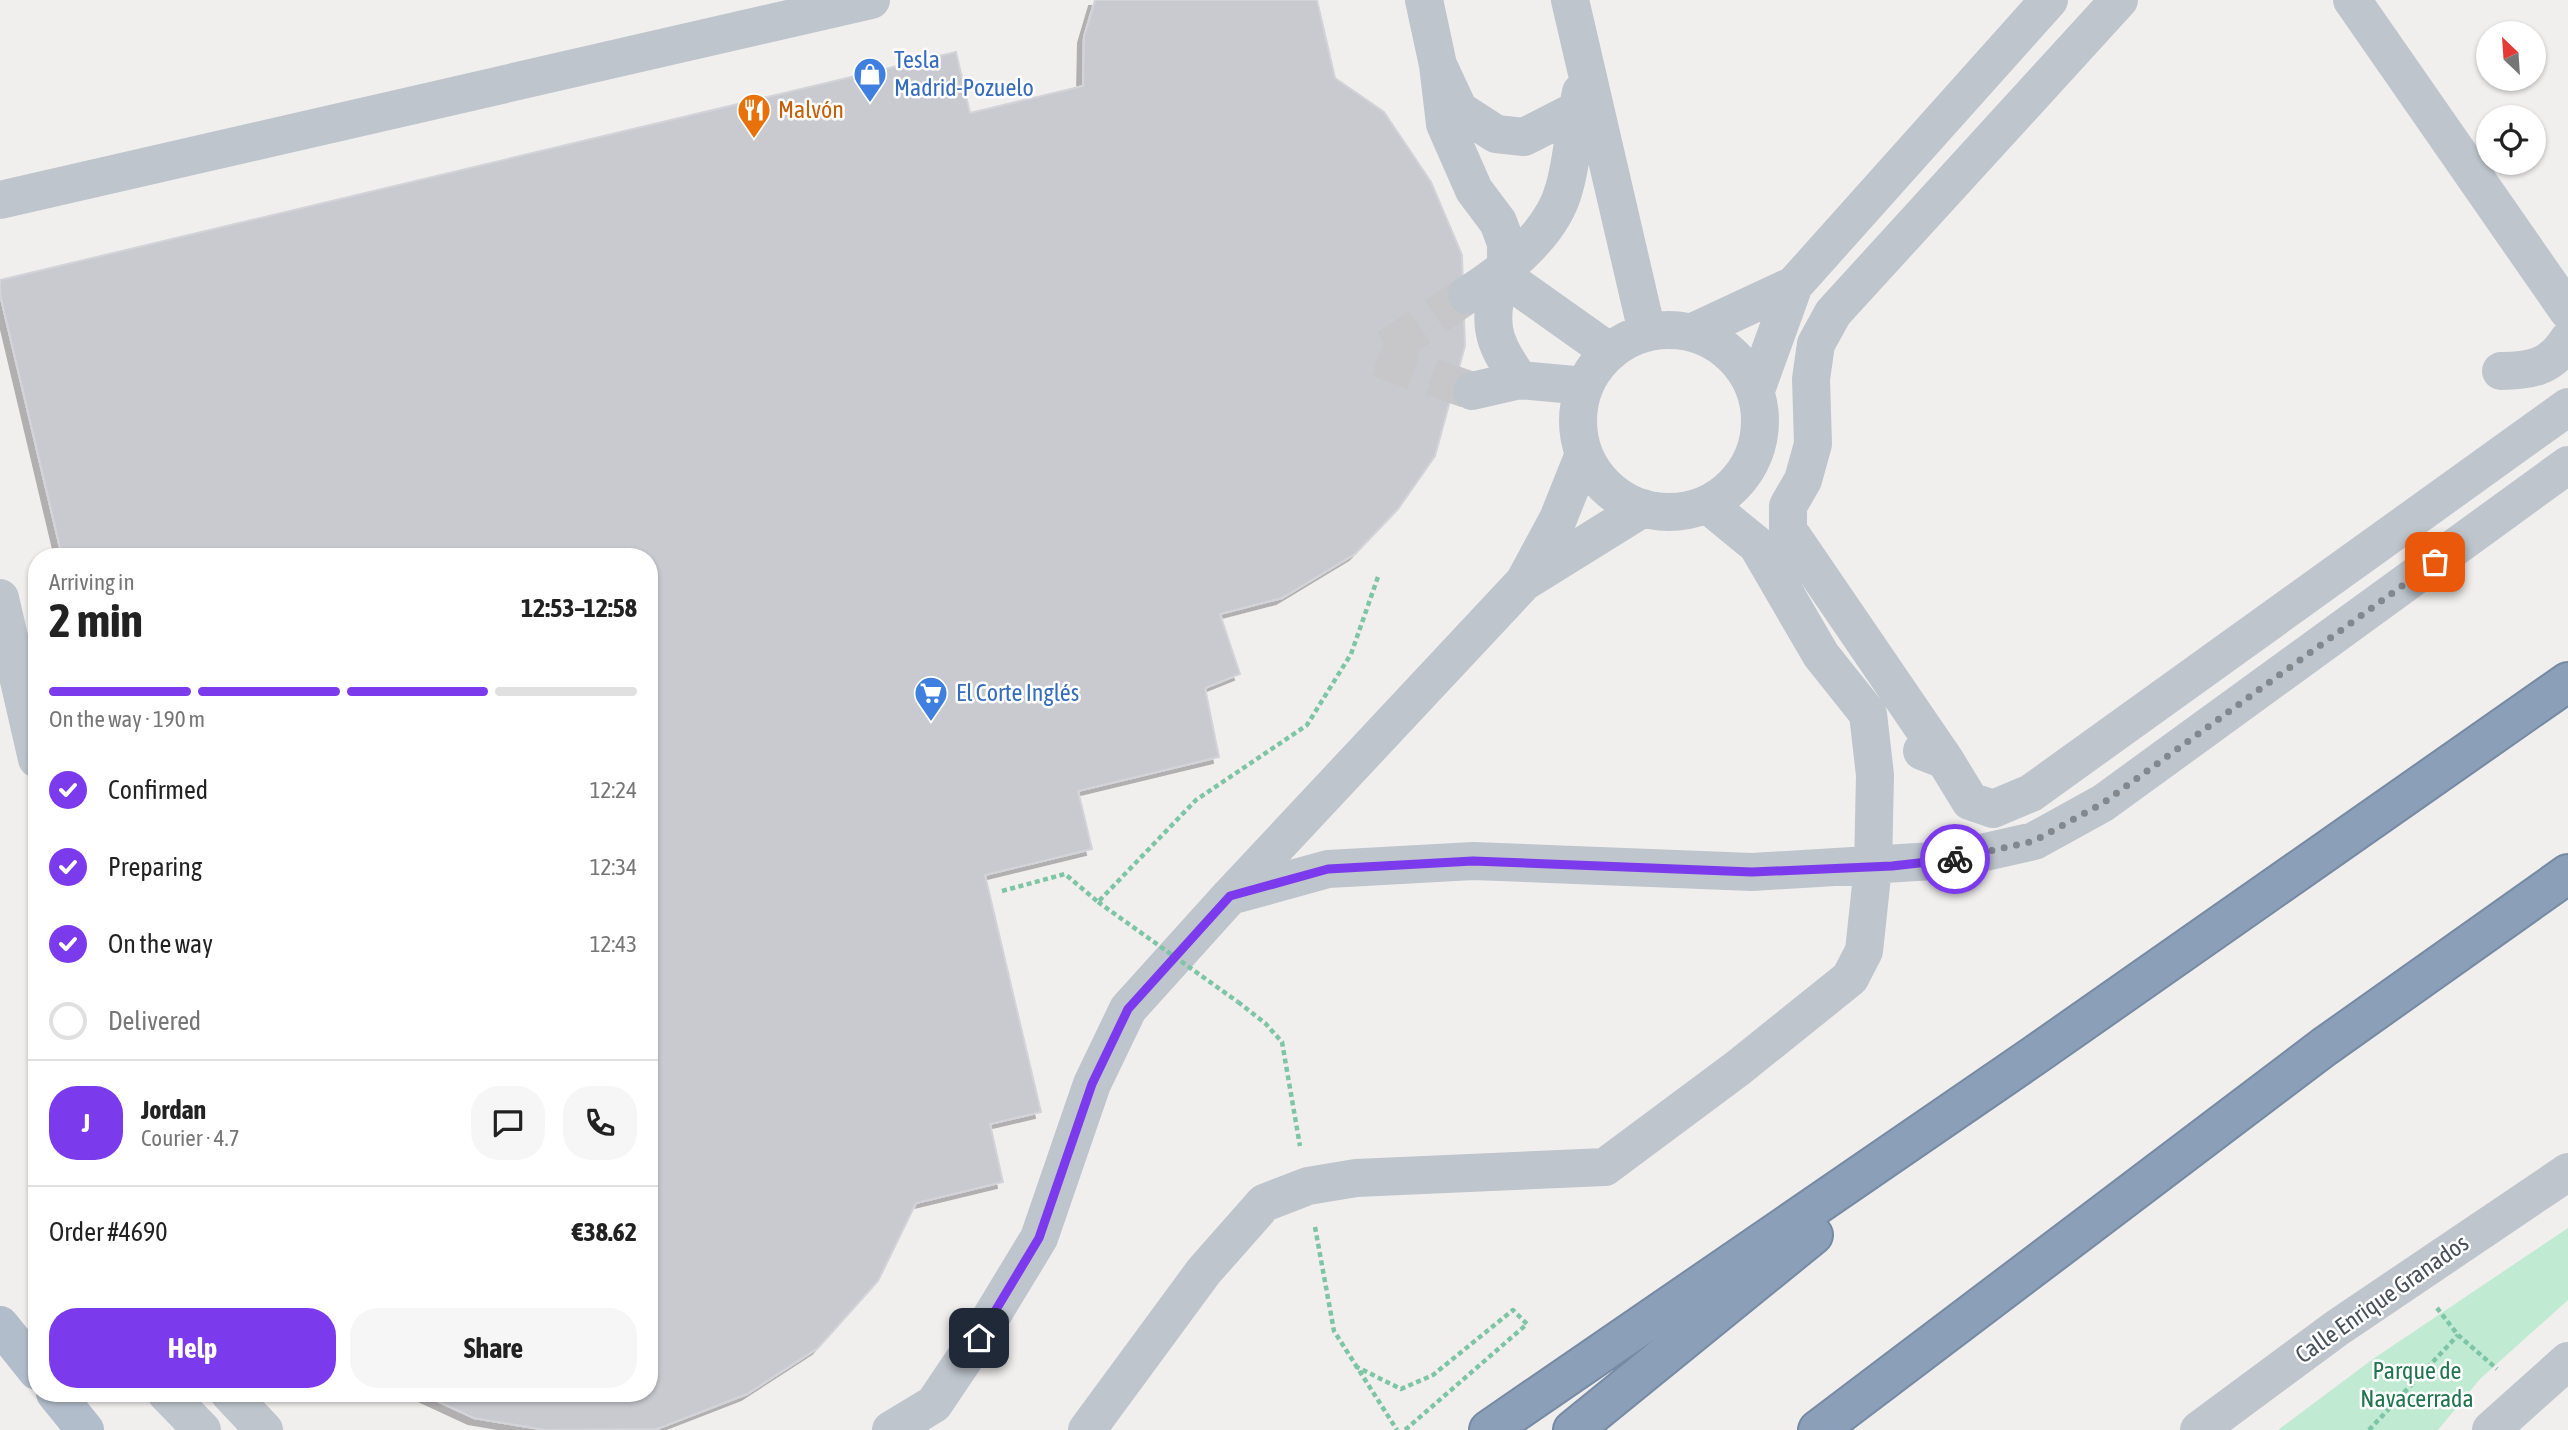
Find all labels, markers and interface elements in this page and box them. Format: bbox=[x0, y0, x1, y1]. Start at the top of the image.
north arrow bbox=[2476, 21, 2546, 91]
map controls bbox=[2476, 21, 2546, 175]
place label: Tesla Madrid-Pozuelo bbox=[894, 46, 1034, 101]
shop icon: Tesla Madrid-Pozuelo bbox=[851, 55, 889, 104]
restaurant icon: Malvón bbox=[735, 91, 773, 140]
place label: Malvón bbox=[778, 96, 844, 123]
button: locate bbox=[2476, 105, 2546, 175]
pin bbox=[2405, 532, 2465, 592]
icon: bag bbox=[2416, 543, 2454, 581]
text: Arriving in bbox=[49, 569, 135, 595]
text: 12:53–12:58 bbox=[521, 593, 637, 623]
text: 2 min bbox=[49, 594, 143, 647]
supermarket icon: El Corte Inglés bbox=[912, 674, 950, 723]
place label: El Corte Inglés bbox=[956, 679, 1079, 706]
text: On the way · 190 m bbox=[49, 706, 205, 732]
icon: check bbox=[49, 771, 87, 809]
text: Confirmed bbox=[108, 775, 208, 805]
text: 12:24 bbox=[590, 777, 637, 803]
courier bbox=[1920, 824, 1990, 894]
icon: bike bbox=[1936, 840, 1974, 878]
icon: check bbox=[49, 848, 87, 886]
text: Preparing bbox=[108, 852, 202, 882]
text: 12:34 bbox=[590, 854, 637, 880]
icon: check bbox=[49, 925, 87, 963]
text: On the way bbox=[108, 929, 213, 959]
text: 12:43 bbox=[590, 931, 637, 957]
text: Delivered bbox=[108, 1006, 201, 1036]
button: chat bbox=[471, 1086, 545, 1160]
button: phone bbox=[563, 1086, 637, 1160]
text: Jordan bbox=[141, 1095, 206, 1125]
text: J bbox=[82, 1108, 90, 1138]
text: Courier · 4.7 bbox=[141, 1125, 240, 1151]
text: Order #4690 bbox=[49, 1217, 168, 1247]
text: €38.62 bbox=[572, 1217, 637, 1247]
street label: Calle Enrique Granados bbox=[2290, 1229, 2473, 1368]
button: Help bbox=[49, 1308, 336, 1388]
button: Share bbox=[350, 1308, 637, 1388]
pin bbox=[949, 1308, 1009, 1368]
icon: home bbox=[960, 1319, 998, 1357]
park label: Parque de Navacerrada bbox=[2360, 1357, 2474, 1412]

